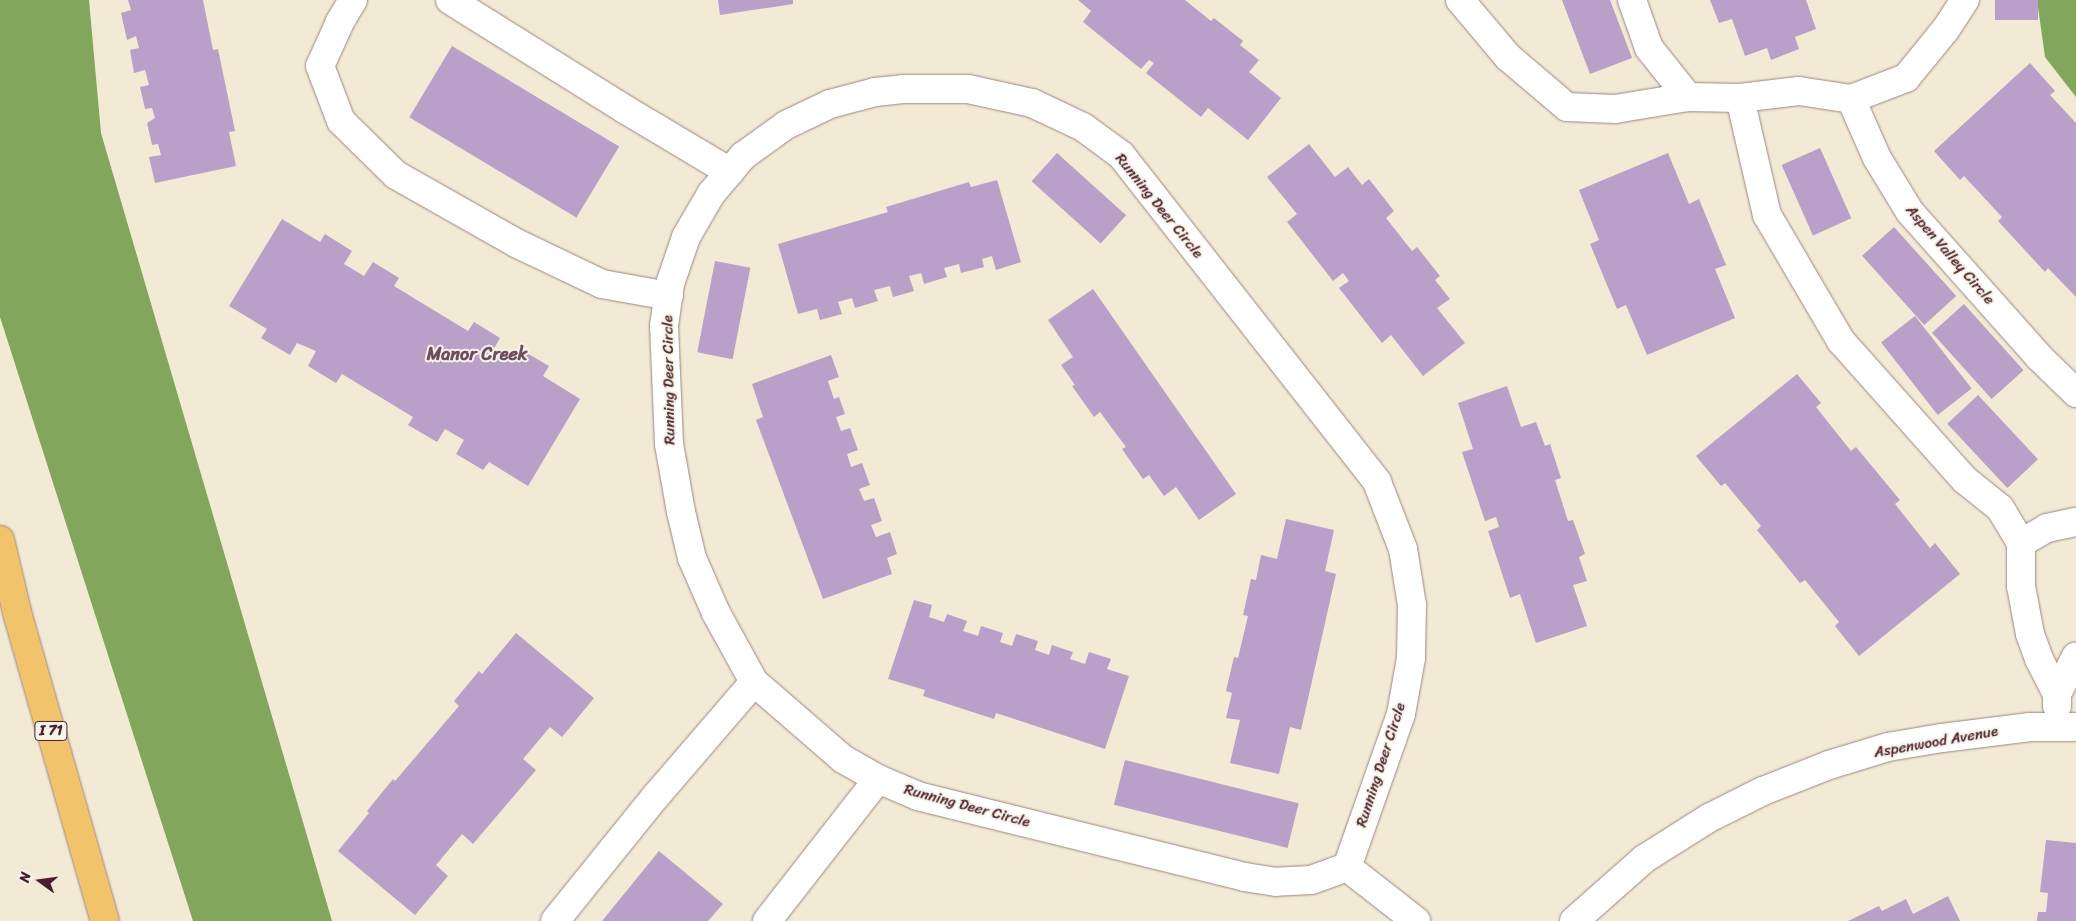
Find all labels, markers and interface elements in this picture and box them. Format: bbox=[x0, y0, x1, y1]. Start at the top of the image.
street label: Running Deer Circle bbox=[1111, 150, 1207, 262]
street label: Aspen Valley Circle bbox=[1902, 201, 1998, 309]
street label: Running Deer Circle bbox=[659, 315, 679, 445]
district label: Manor Creek bbox=[426, 343, 528, 365]
street label: Running Deer Circle bbox=[1352, 700, 1410, 830]
road number: I 71 bbox=[34, 719, 68, 742]
street label: Aspenwood Avenue bbox=[1873, 722, 1999, 762]
street label: Running Deer Circle bbox=[902, 780, 1032, 832]
north arrow bbox=[15, 856, 65, 906]
text: N bbox=[12, 870, 38, 885]

